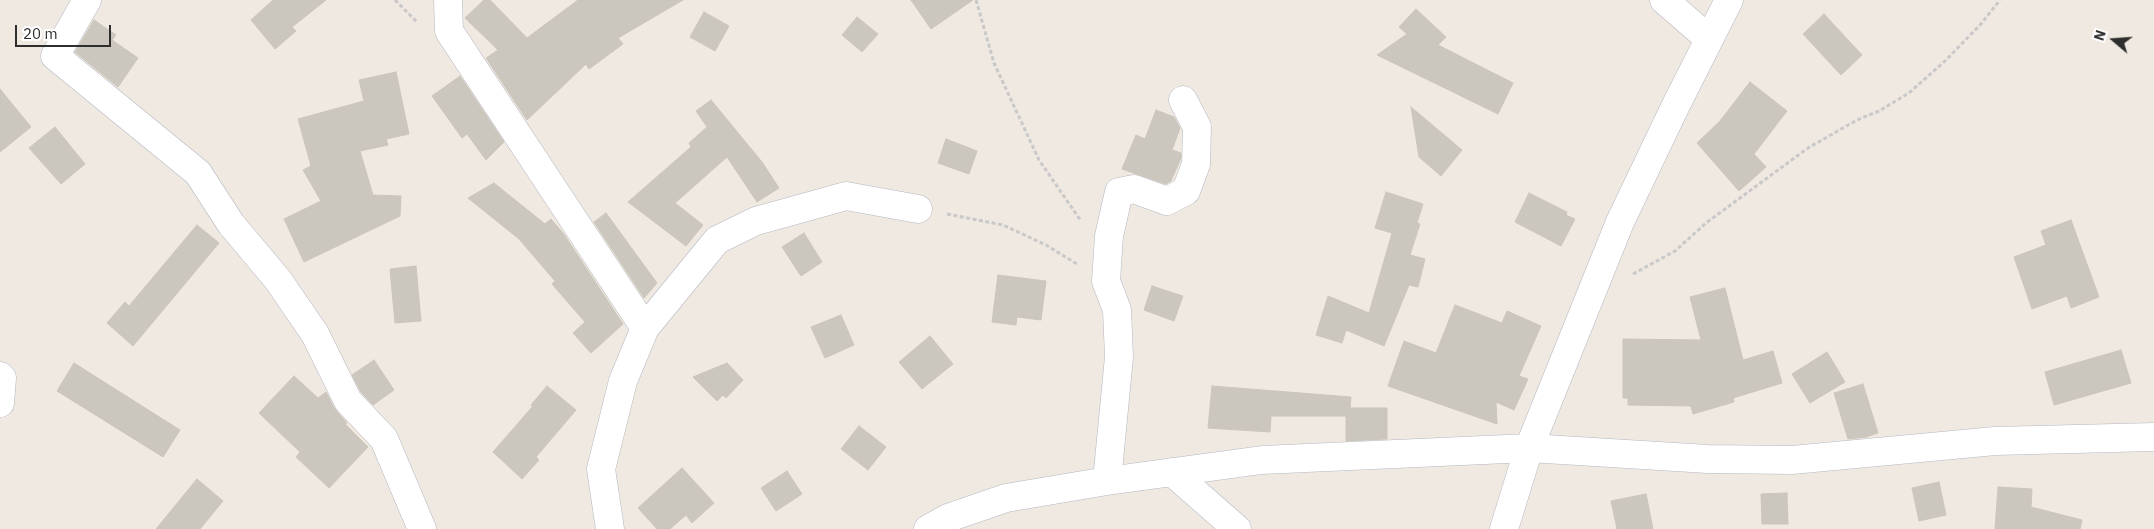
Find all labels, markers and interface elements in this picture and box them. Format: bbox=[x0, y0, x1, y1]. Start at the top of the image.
scale bar bbox=[18, 15, 114, 47]
north arrow bbox=[2089, 15, 2139, 65]
text: 20 m bbox=[23, 24, 58, 43]
text: N bbox=[2090, 28, 2110, 43]

